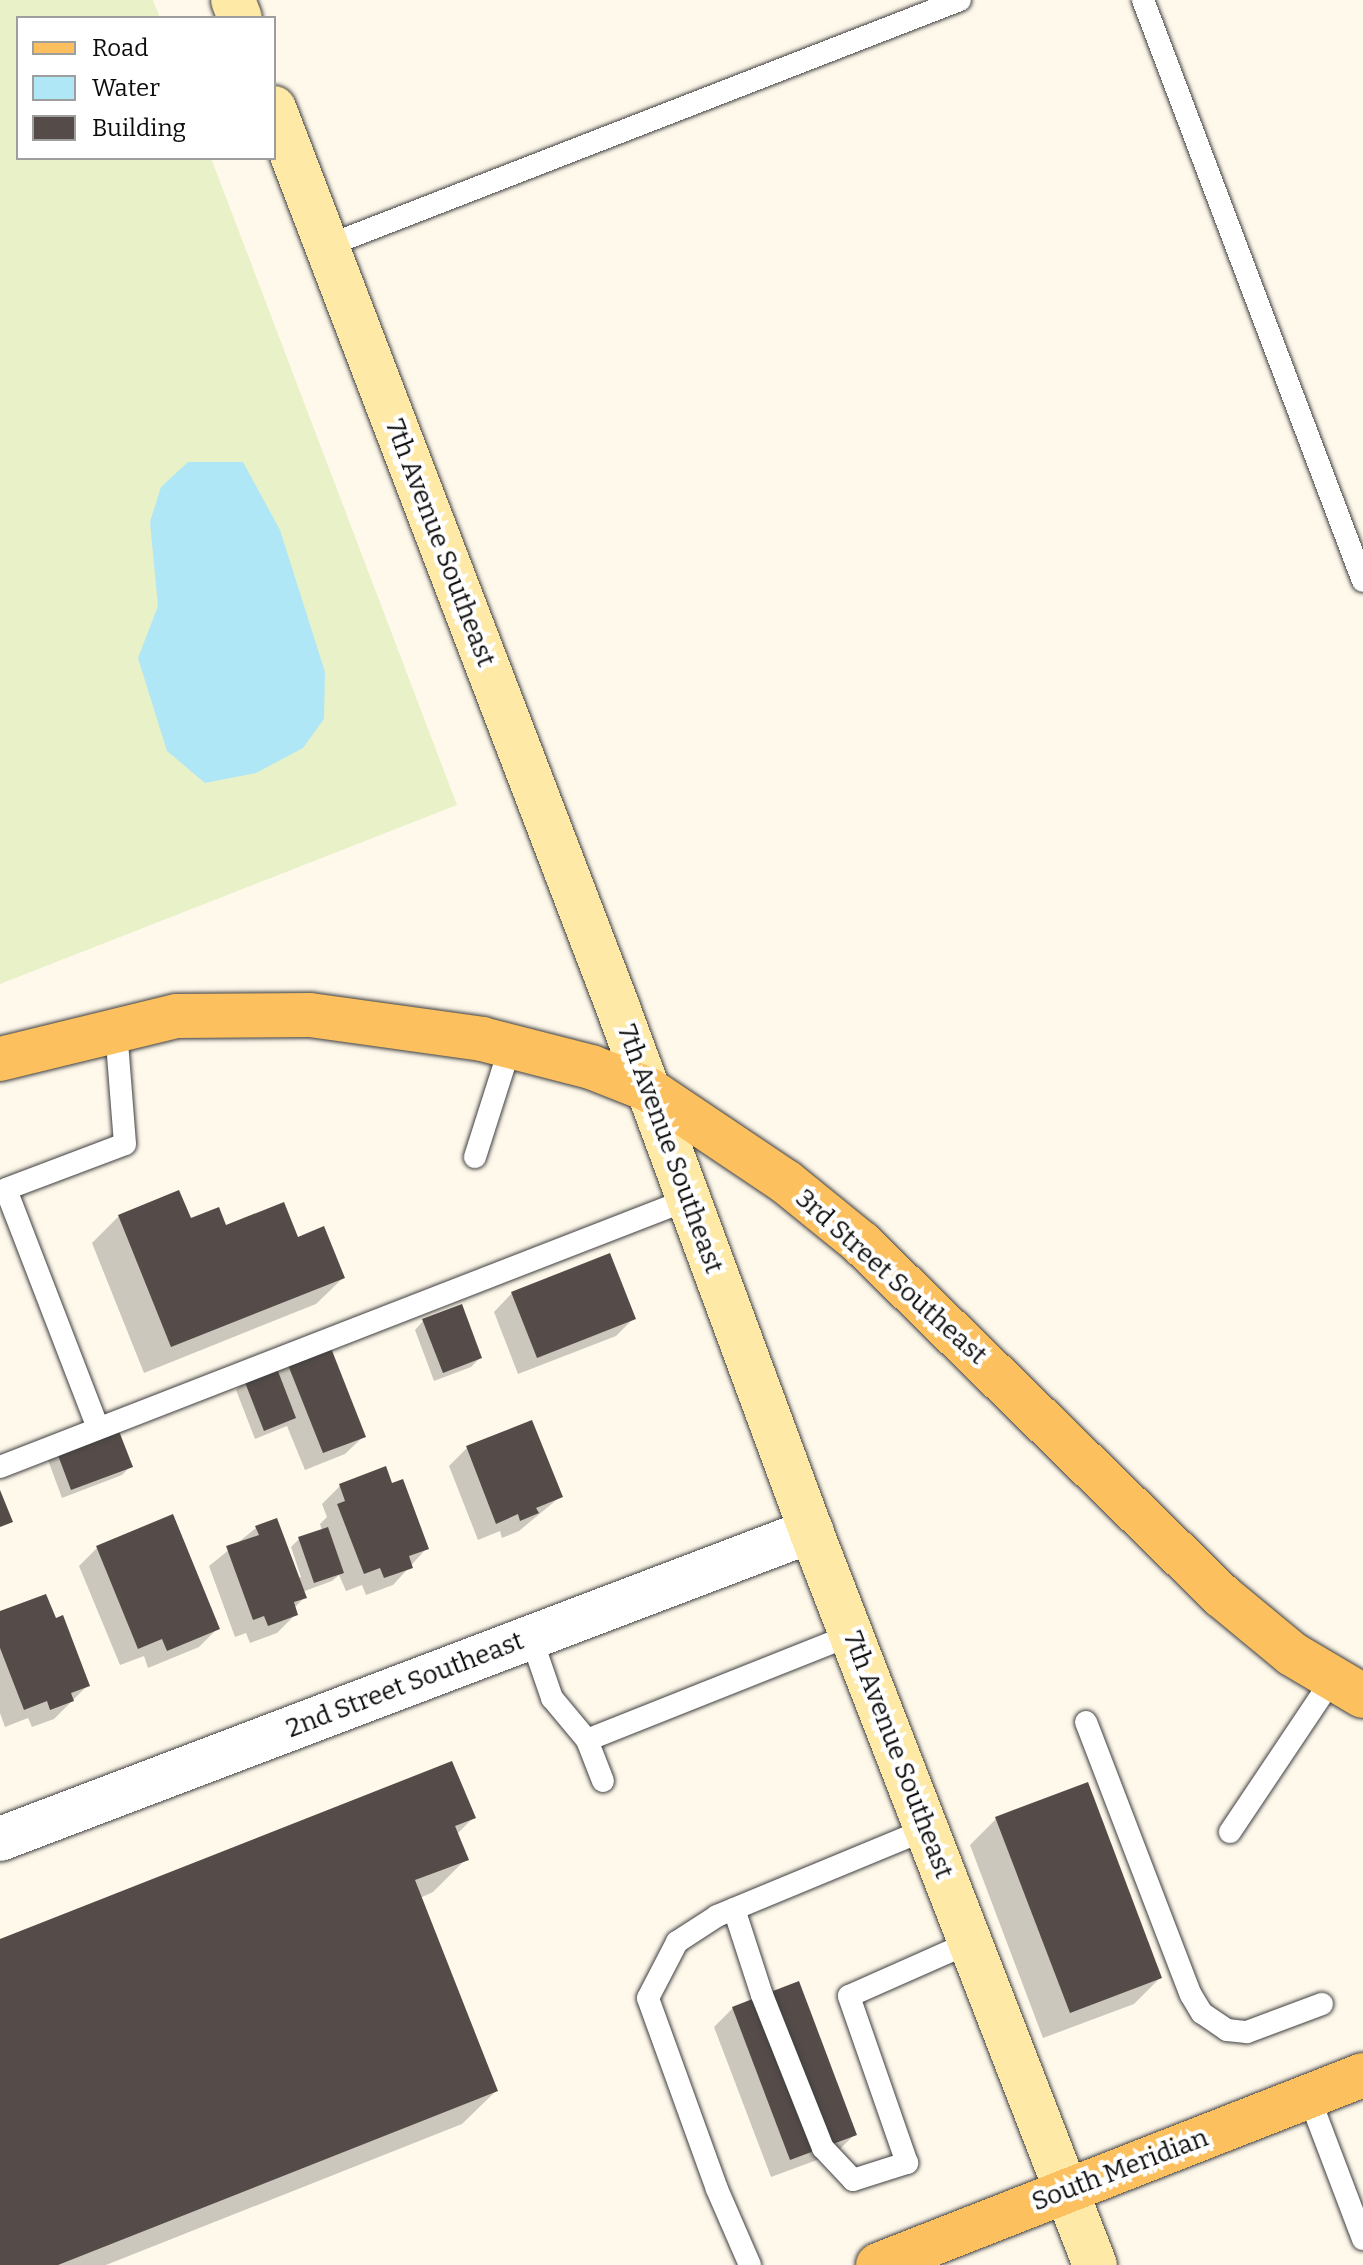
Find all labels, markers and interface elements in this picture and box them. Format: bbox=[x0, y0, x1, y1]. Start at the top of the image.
legend bbox=[16, 16, 276, 160]
text: Road bbox=[92, 34, 148, 62]
text: Water bbox=[92, 74, 160, 102]
text: Building bbox=[92, 114, 186, 142]
street label: 7th Avenue Southeast bbox=[378, 415, 502, 671]
street label: 7th Avenue Southeast bbox=[611, 1021, 729, 1277]
street label: 3rd Street Southeast bbox=[789, 1183, 993, 1371]
street label: 2nd Street Southeast bbox=[282, 1625, 528, 1745]
street label: 7th Avenue Southeast bbox=[836, 1627, 960, 1883]
street label: South Meridian bbox=[1027, 2122, 1213, 2218]

